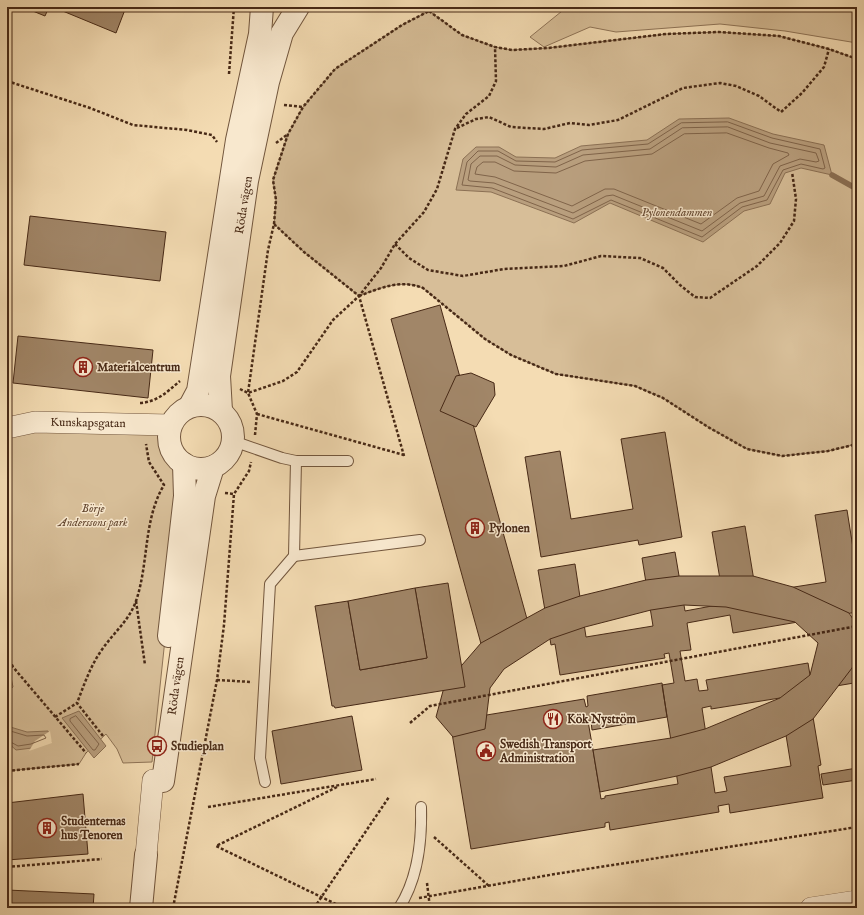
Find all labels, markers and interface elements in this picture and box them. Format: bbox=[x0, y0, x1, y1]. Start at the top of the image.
street label: Röda vägen bbox=[232, 174, 256, 235]
park label: Pylonendammen bbox=[642, 205, 713, 220]
building icon: Materialcentrum bbox=[72, 356, 94, 378]
place label: Materialcentrum bbox=[97, 360, 181, 375]
street label: Kunskapsgatan bbox=[50, 415, 126, 432]
park label: Börje Anderssons park bbox=[56, 501, 128, 530]
building icon: Pylonen bbox=[464, 517, 486, 539]
place label: Pylonen bbox=[489, 521, 530, 537]
street label: Röda vägen bbox=[164, 655, 188, 716]
restaurant icon: Kök Nyström bbox=[542, 708, 564, 730]
place label: Kök Nyström bbox=[567, 712, 636, 728]
bus stop icon: Studieplan bbox=[146, 735, 168, 757]
place label: Swedish Transport Administration bbox=[499, 737, 593, 766]
place label: Studieplan bbox=[171, 739, 224, 755]
public building icon: Swedish Transport Administration bbox=[475, 740, 497, 762]
place label: Studenternas hus Tenoren bbox=[60, 814, 126, 843]
building icon: Studenternas hus Tenoren bbox=[36, 817, 58, 839]

